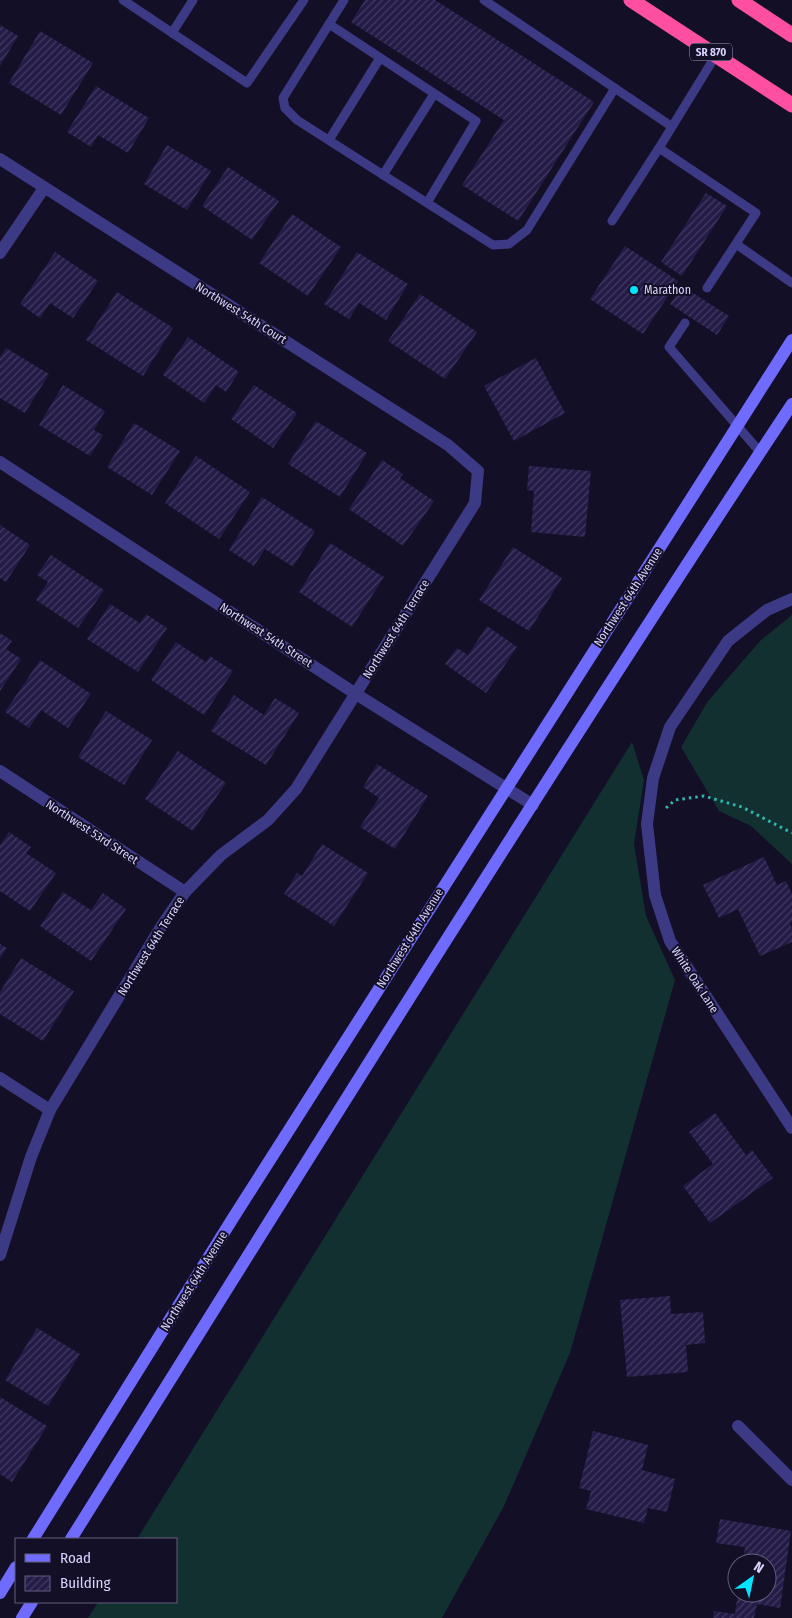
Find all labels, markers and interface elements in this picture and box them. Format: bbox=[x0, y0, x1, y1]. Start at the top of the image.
road number: SR 870 bbox=[690, 44, 732, 61]
street label: Northwest 54th Court bbox=[193, 279, 289, 347]
place label: Marathon bbox=[644, 283, 691, 297]
marker: Marathon bbox=[628, 284, 640, 296]
street label: Northwest 64th Avenue bbox=[591, 545, 665, 649]
street label: Northwest 64th Terrace bbox=[360, 577, 432, 681]
street label: Northwest 54th Street bbox=[217, 600, 315, 670]
street label: Northwest 53rd Street bbox=[43, 797, 141, 867]
street label: Northwest 64th Avenue bbox=[374, 886, 446, 990]
street label: Northwest 64th Terrace bbox=[115, 894, 187, 998]
street label: White Oak Lane bbox=[668, 944, 722, 1016]
street label: Northwest 64th Avenue bbox=[158, 1229, 230, 1333]
legend bbox=[15, 1538, 178, 1603]
text: Road bbox=[60, 1549, 91, 1567]
north arrow bbox=[727, 1553, 777, 1603]
text: N bbox=[751, 1558, 767, 1577]
text: Building bbox=[60, 1574, 111, 1592]

